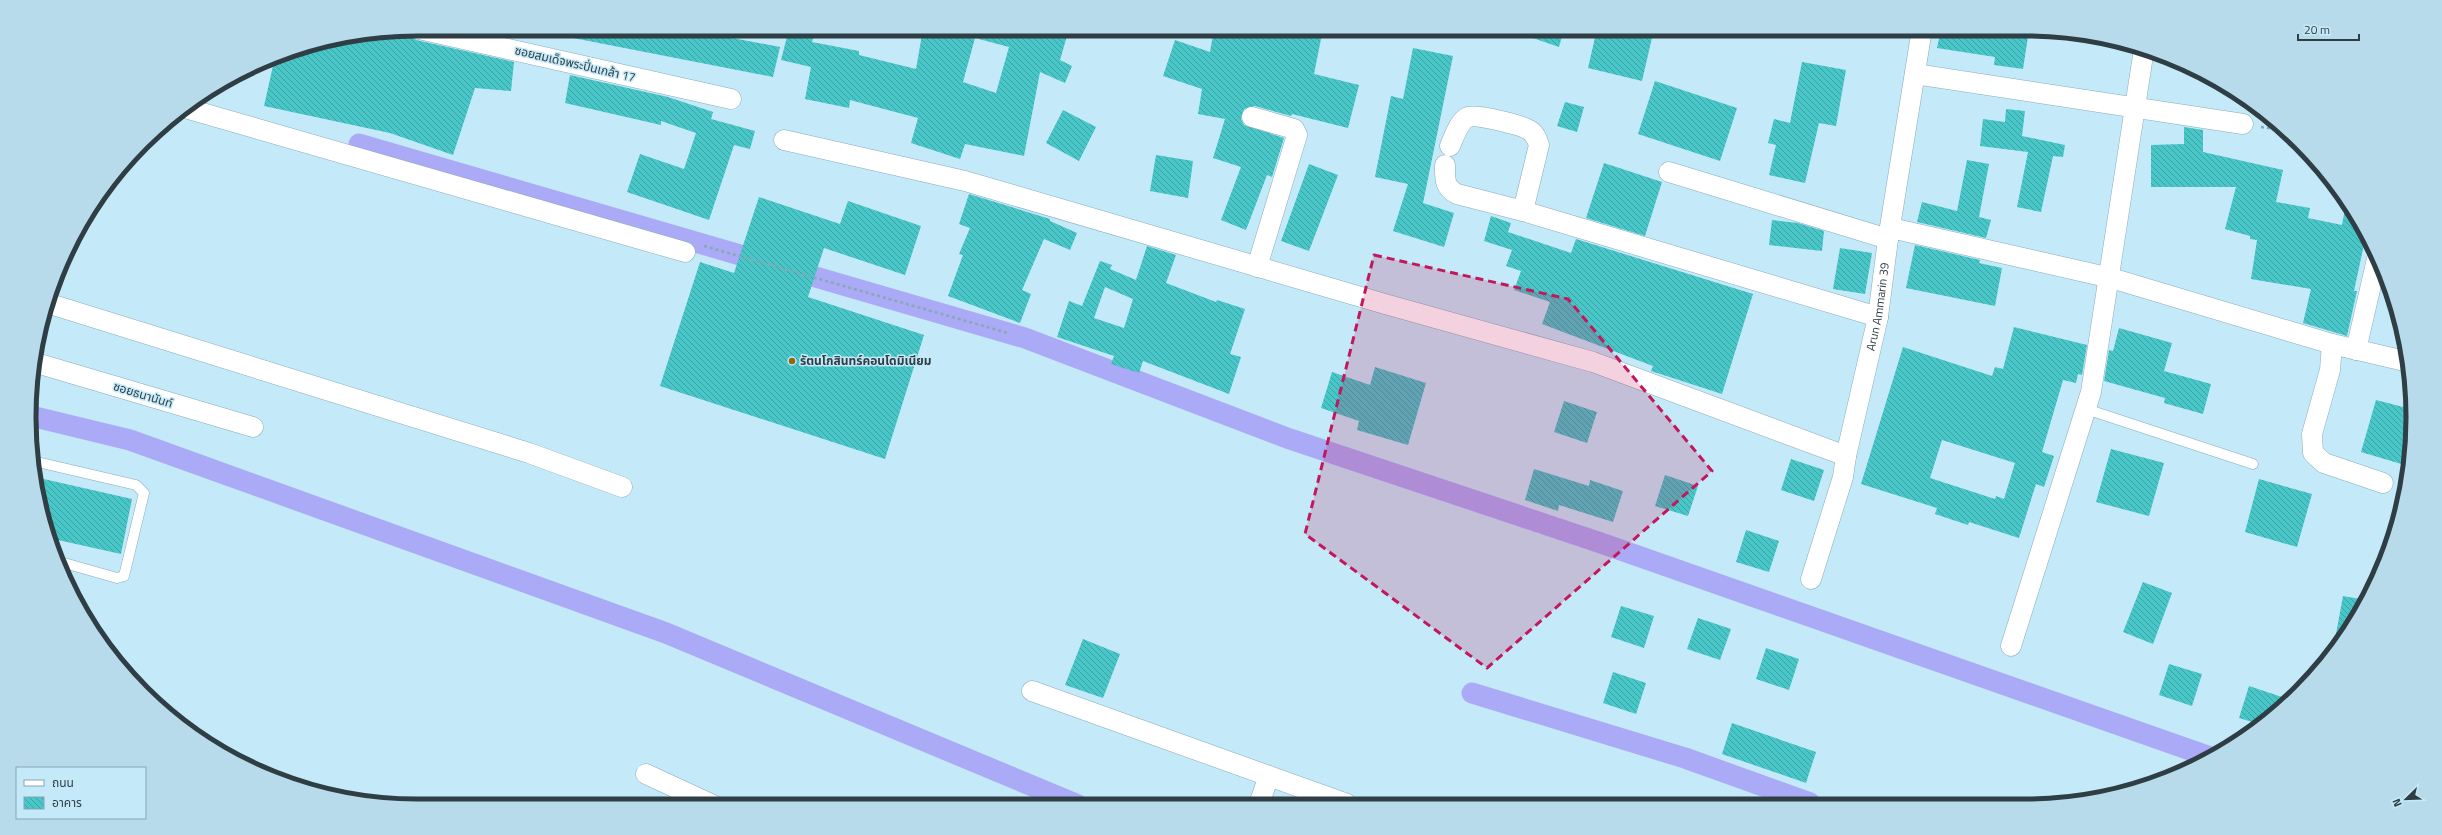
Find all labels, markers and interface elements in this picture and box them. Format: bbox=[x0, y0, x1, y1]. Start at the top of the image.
scale bar bbox=[2298, 16, 2359, 42]
text: 20 m bbox=[2304, 20, 2330, 39]
street label: ซอยสมเด็จพระปิ่นเกล้า 17 bbox=[513, 40, 637, 87]
street label: Arun Ammarin 39 bbox=[1861, 261, 1894, 353]
place label: รัตนโกสินทร์คอนโดมิเนียม bbox=[800, 351, 931, 370]
marker: รัตนโกสินทร์คอนโดมิเนียม bbox=[787, 356, 797, 366]
street label: ซอยธนานันท์ bbox=[111, 376, 175, 413]
legend bbox=[16, 767, 146, 819]
text: ถนน bbox=[52, 773, 74, 792]
north arrow bbox=[2386, 779, 2426, 819]
text: อาคาร bbox=[52, 793, 82, 812]
text: N bbox=[2388, 796, 2406, 810]

